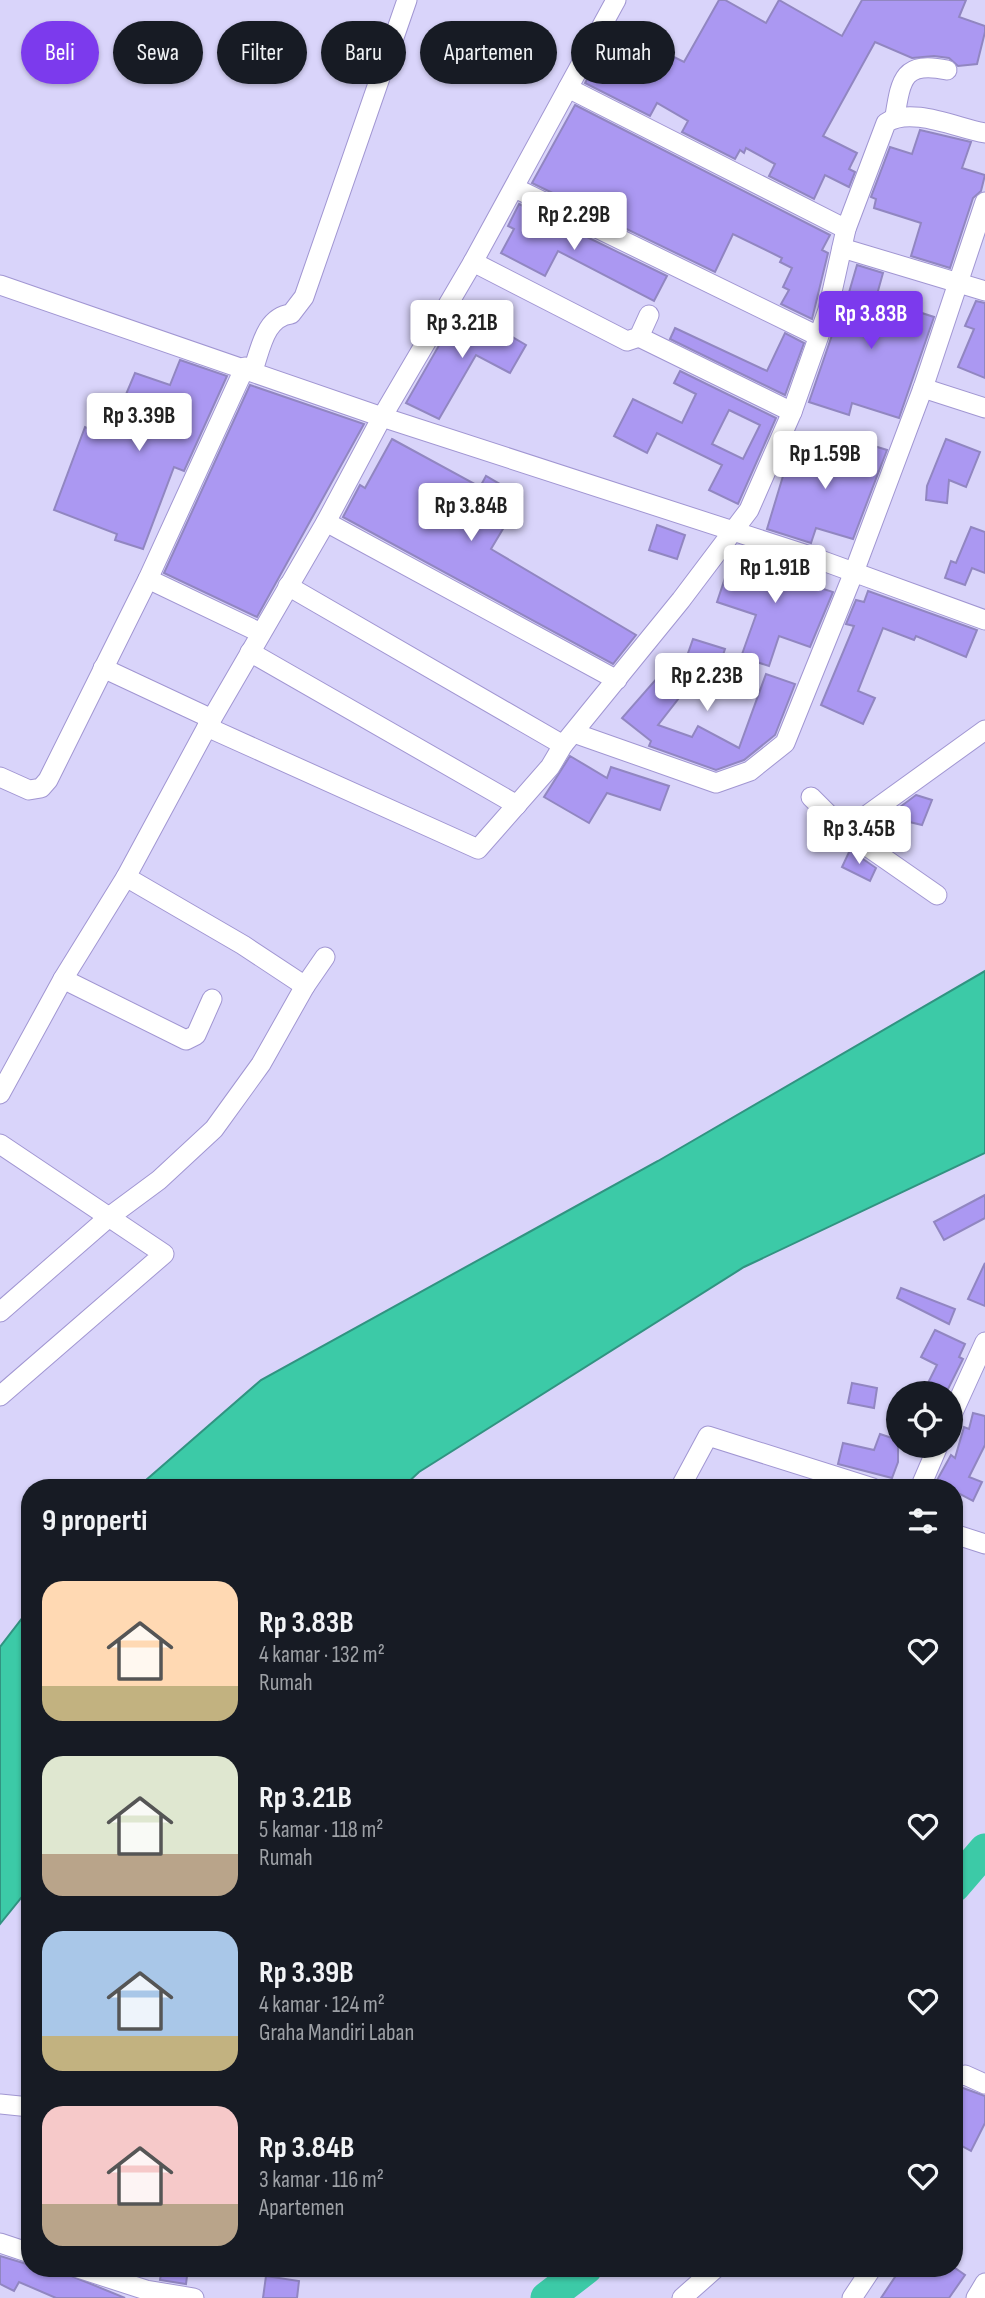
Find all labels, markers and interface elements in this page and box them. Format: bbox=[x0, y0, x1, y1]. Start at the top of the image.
chip: Beli bbox=[21, 21, 99, 84]
chip: Sewa bbox=[113, 21, 203, 84]
chip: Filter bbox=[217, 21, 307, 84]
chip: Baru bbox=[321, 21, 406, 84]
chip: Apartemen bbox=[420, 21, 557, 84]
chip: Rumah bbox=[571, 21, 675, 84]
pin: Rp 2.29B bbox=[502, 192, 646, 252]
text: Rp 2.29B bbox=[538, 201, 610, 229]
pin: Rp 3.83B bbox=[799, 292, 943, 351]
pin: Rp 3.21B bbox=[390, 300, 534, 360]
text: Rp 3.83B bbox=[835, 300, 907, 328]
text: Rp 3.21B bbox=[426, 309, 498, 337]
pin: Rp 3.39B bbox=[67, 393, 211, 453]
text: Rp 3.39B bbox=[103, 402, 175, 430]
pin: Rp 1.59B bbox=[753, 432, 897, 491]
text: Rp 1.59B bbox=[789, 440, 861, 468]
pin: Rp 3.84B bbox=[399, 484, 543, 543]
text: Rp 3.84B bbox=[434, 492, 508, 520]
pin: Rp 1.91B bbox=[703, 546, 847, 605]
text: Rp 1.91B bbox=[740, 554, 810, 582]
pin: Rp 2.23B bbox=[635, 654, 779, 713]
text: Rp 2.23B bbox=[671, 662, 743, 690]
pin: Rp 3.45B bbox=[787, 806, 931, 866]
text: Rp 3.45B bbox=[823, 815, 895, 843]
map controls bbox=[886, 1381, 963, 1458]
button: locate bbox=[886, 1381, 963, 1458]
icon: filters bbox=[904, 1502, 942, 1540]
text: 9 properti bbox=[42, 1503, 147, 1539]
text: Rp 3.83B bbox=[259, 1605, 353, 1641]
icon: home bbox=[98, 1609, 182, 1693]
icon: heart bbox=[904, 1632, 942, 1670]
text: 4 kamar · 132 m² bbox=[259, 1641, 385, 1669]
text: Rumah bbox=[259, 1669, 313, 1697]
text: Rp 3.21B bbox=[259, 1780, 352, 1816]
icon: home bbox=[98, 1784, 182, 1868]
icon: heart bbox=[904, 1807, 942, 1845]
text: 5 kamar · 118 m² bbox=[259, 1816, 383, 1844]
text: Rumah bbox=[259, 1844, 313, 1872]
text: Rp 3.39B bbox=[259, 1955, 354, 1991]
icon: home bbox=[98, 1959, 182, 2043]
icon: heart bbox=[904, 1982, 942, 2020]
text: 4 kamar · 124 m² bbox=[259, 1991, 385, 2019]
text: Graha Mandiri Laban bbox=[259, 2019, 414, 2047]
text: Rp 3.84B bbox=[259, 2130, 354, 2166]
icon: home bbox=[98, 2134, 182, 2218]
icon: heart bbox=[904, 2157, 942, 2195]
text: 3 kamar · 116 m² bbox=[259, 2166, 384, 2194]
text: Apartemen bbox=[259, 2194, 344, 2222]

